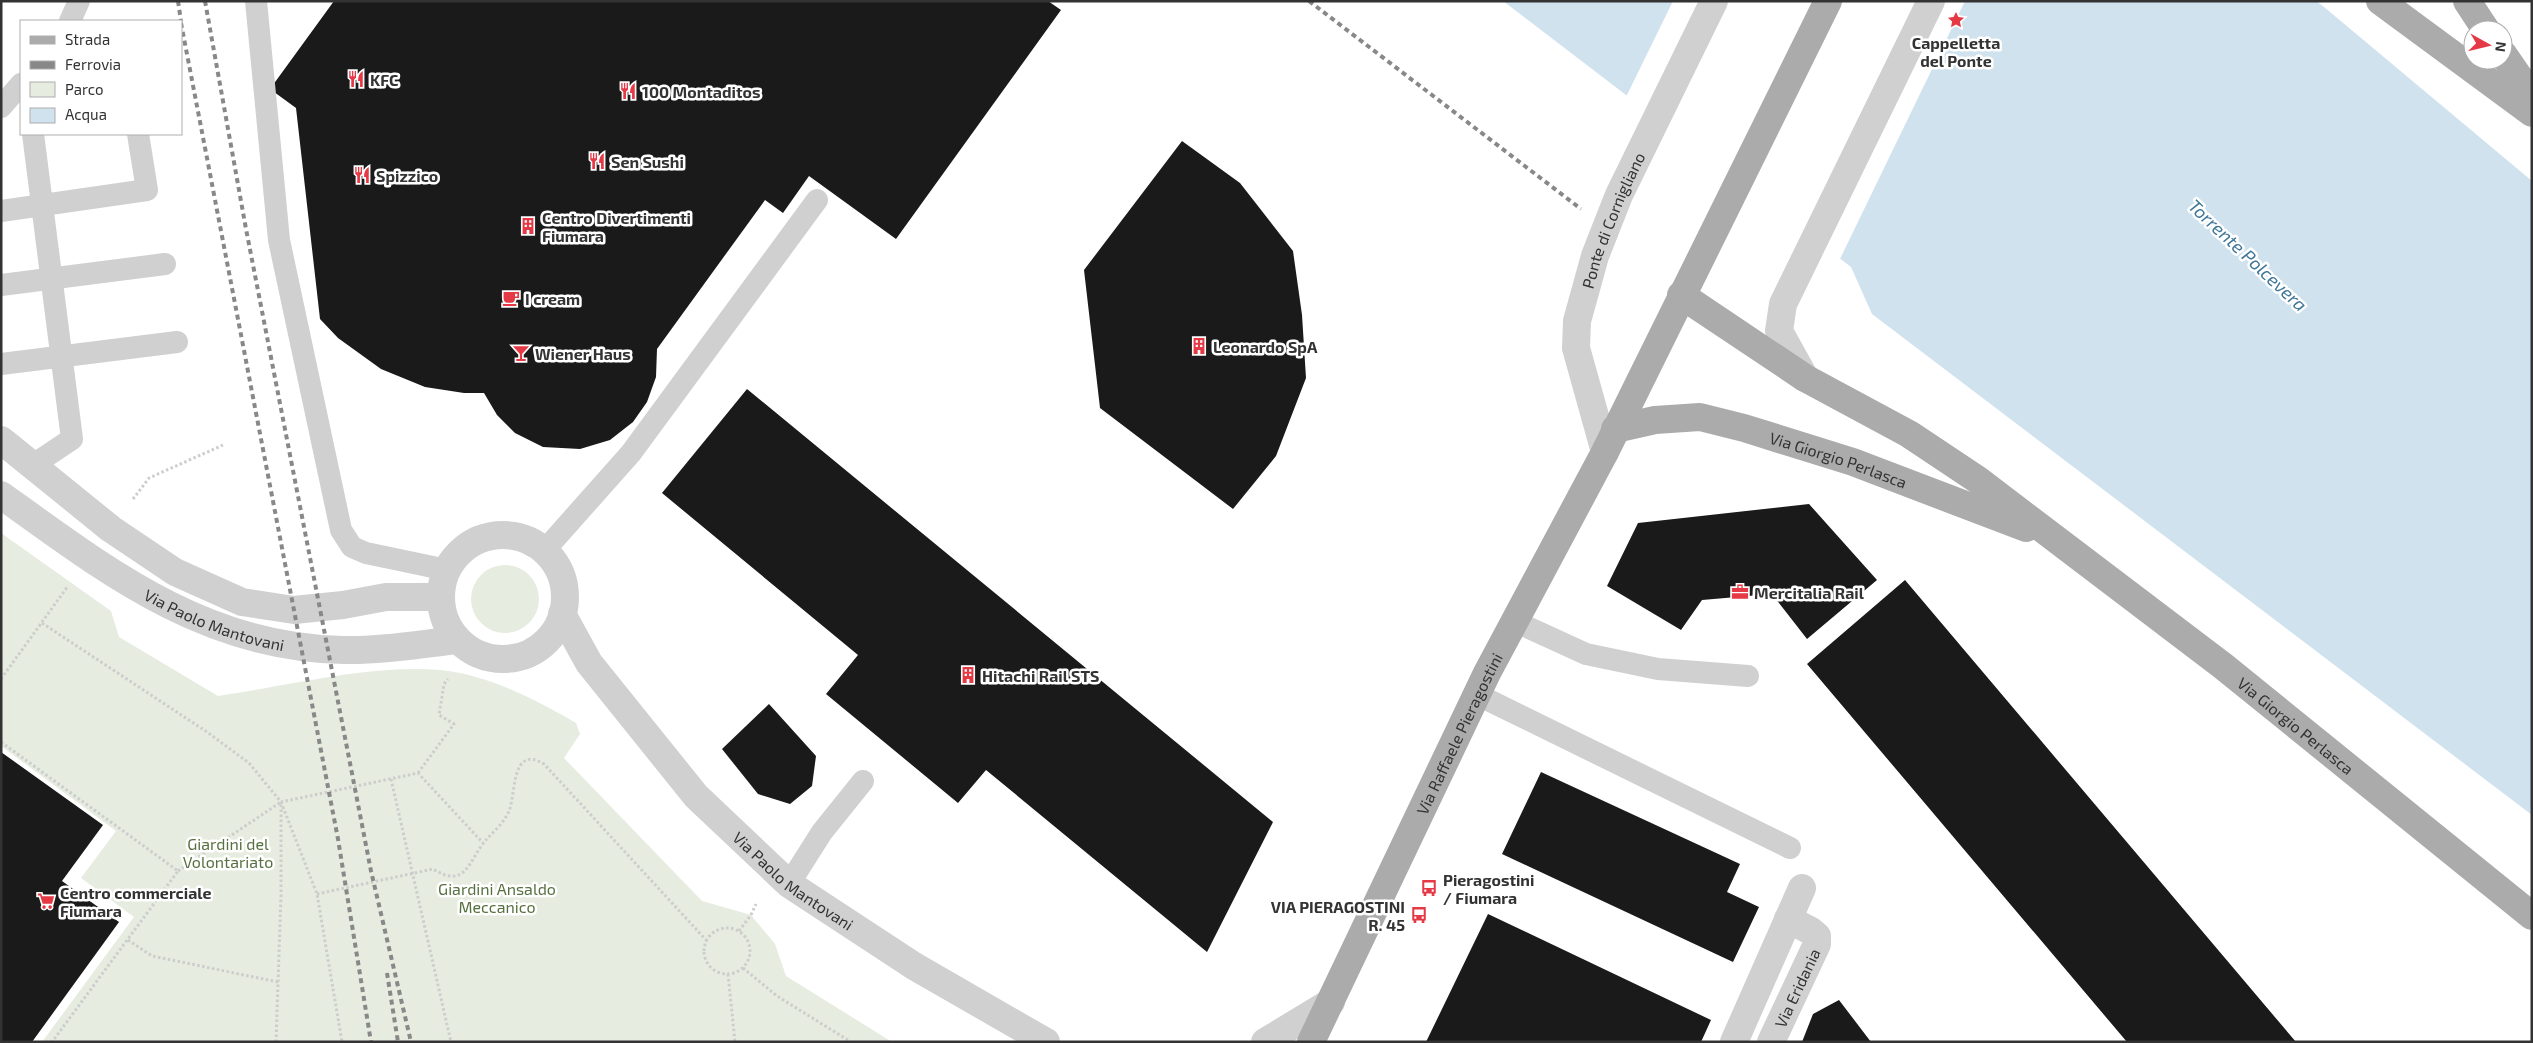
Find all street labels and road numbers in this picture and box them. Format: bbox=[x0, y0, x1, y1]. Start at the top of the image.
street label: Ponte di Cornigliano bbox=[1577, 149, 1648, 291]
street label: Via Giorgio Perlasca bbox=[1768, 427, 1910, 491]
street label: Via Paolo Mantovani bbox=[141, 584, 286, 654]
street label: Via Raffaele Pieragostini bbox=[1412, 649, 1506, 817]
street label: Via Giorgio Perlasca bbox=[2234, 673, 2358, 778]
street label: Via Paolo Mantovani bbox=[729, 827, 857, 933]
street label: Via Eridania bbox=[1770, 945, 1823, 1030]

